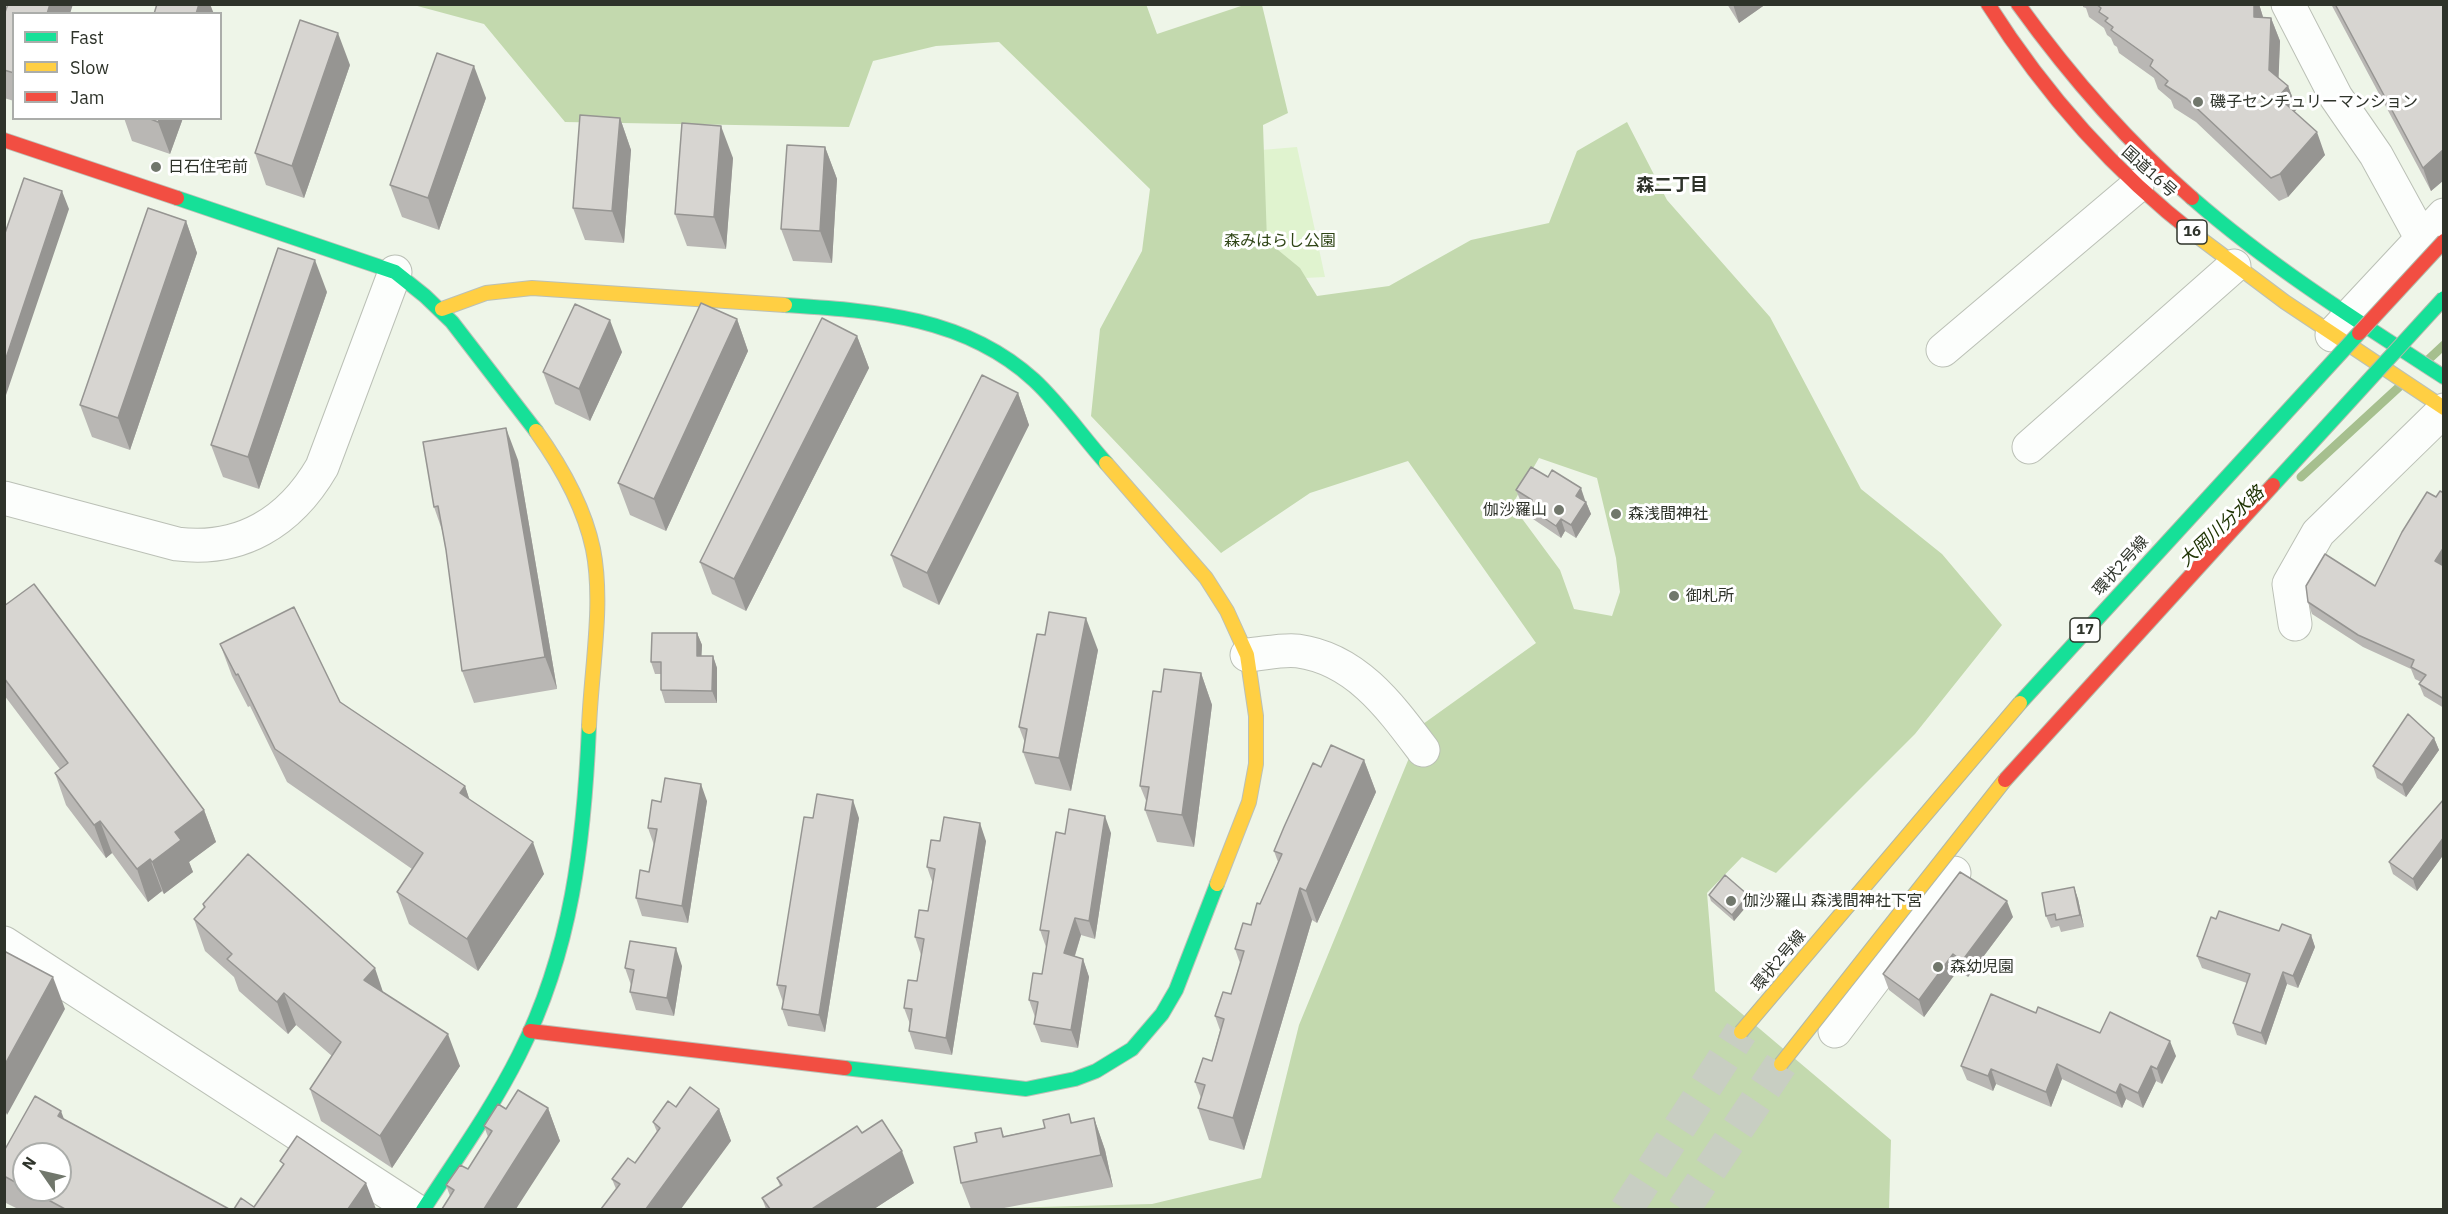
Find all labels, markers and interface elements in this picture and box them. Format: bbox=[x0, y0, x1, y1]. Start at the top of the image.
legend bbox=[12, 12, 222, 120]
text: Fast bbox=[70, 26, 104, 49]
text: Slow bbox=[70, 56, 109, 79]
text: Jam bbox=[70, 86, 105, 109]
place label: 磯子センチュリーマンション bbox=[2210, 92, 2418, 112]
marker: 磯子センチュリーマンション bbox=[2191, 95, 2205, 109]
street label: 国道16号 bbox=[2118, 142, 2180, 202]
place label: 日石住宅前 bbox=[168, 157, 248, 177]
marker: 日石住宅前 bbox=[149, 160, 163, 174]
district label: 森二丁目 bbox=[1636, 175, 1708, 197]
road number: 16 bbox=[2177, 220, 2207, 244]
park label: 森みはらし公園 bbox=[1224, 231, 1336, 251]
water label: 大岡川分水路 bbox=[2175, 482, 2269, 572]
place label: 伽沙羅山 bbox=[1483, 500, 1547, 520]
marker: 伽沙羅山 bbox=[1552, 503, 1566, 517]
place label: 森浅間神社 bbox=[1628, 504, 1708, 524]
marker: 森浅間神社 bbox=[1609, 507, 1623, 521]
street label: 環状2号線 bbox=[2089, 532, 2153, 600]
place label: 御札所 bbox=[1686, 586, 1734, 606]
marker: 御札所 bbox=[1667, 589, 1681, 603]
road number: 17 bbox=[2070, 618, 2100, 642]
place label: 伽沙羅山 森浅間神社下宮 bbox=[1743, 891, 1923, 911]
marker: 伽沙羅山 森浅間神社下宮 bbox=[1724, 894, 1738, 908]
street label: 環状2号線 bbox=[1748, 927, 1810, 995]
place label: 森幼児園 bbox=[1950, 957, 2014, 977]
marker: 森幼児園 bbox=[1931, 960, 1945, 974]
north arrow bbox=[12, 1142, 72, 1202]
text: N bbox=[17, 1153, 40, 1173]

